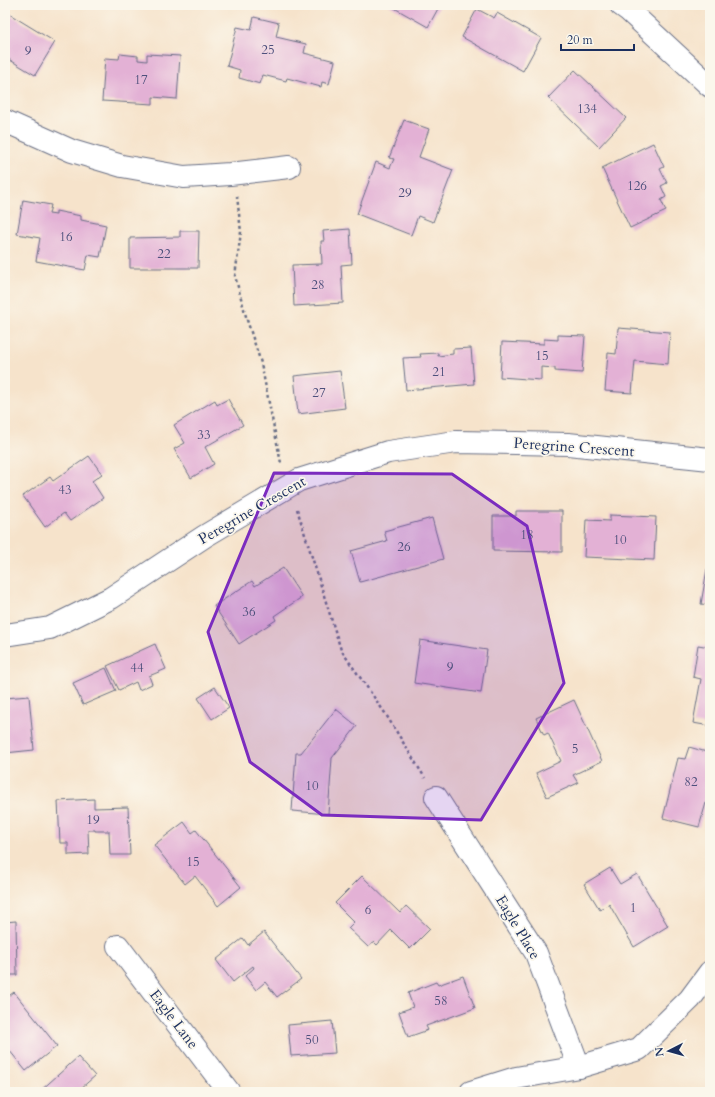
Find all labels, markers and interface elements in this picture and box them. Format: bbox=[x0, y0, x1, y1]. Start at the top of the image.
scale bar bbox=[561, 26, 634, 52]
text: 20 m bbox=[567, 32, 594, 48]
house number: 25 bbox=[261, 41, 275, 59]
house number: 9 bbox=[25, 42, 32, 60]
house number: 17 bbox=[134, 71, 148, 89]
house number: 134 bbox=[577, 100, 597, 118]
house number: 126 bbox=[627, 177, 647, 195]
house number: 29 bbox=[398, 184, 412, 202]
house number: 16 bbox=[59, 228, 73, 246]
house number: 22 bbox=[157, 245, 171, 263]
house number: 28 bbox=[311, 276, 325, 294]
house number: 15 bbox=[535, 347, 549, 365]
house number: 21 bbox=[432, 363, 446, 381]
house number: 27 bbox=[312, 384, 326, 402]
house number: 33 bbox=[197, 426, 211, 444]
street label: Peregrine Crescent bbox=[513, 433, 635, 461]
street label: Peregrine Crescent bbox=[195, 471, 310, 549]
house number: 43 bbox=[58, 481, 72, 499]
house number: 18 bbox=[520, 526, 534, 544]
house number: 10 bbox=[613, 531, 627, 549]
house number: 26 bbox=[397, 538, 411, 556]
house number: 36 bbox=[242, 603, 256, 621]
house number: 9 bbox=[447, 658, 454, 676]
house number: 44 bbox=[130, 659, 144, 677]
house number: 5 bbox=[572, 740, 578, 758]
house number: 82 bbox=[684, 773, 698, 791]
house number: 10 bbox=[305, 777, 319, 795]
house number: 19 bbox=[86, 811, 100, 829]
house number: 15 bbox=[186, 853, 200, 871]
street label: Eagle Place bbox=[491, 891, 545, 963]
house number: 1 bbox=[630, 899, 636, 917]
house number: 6 bbox=[365, 901, 372, 919]
street label: Eagle Lane bbox=[145, 985, 203, 1053]
house number: 58 bbox=[434, 992, 448, 1010]
house number: 50 bbox=[305, 1031, 319, 1049]
north arrow bbox=[649, 1031, 689, 1071]
text: N bbox=[652, 1046, 668, 1058]

